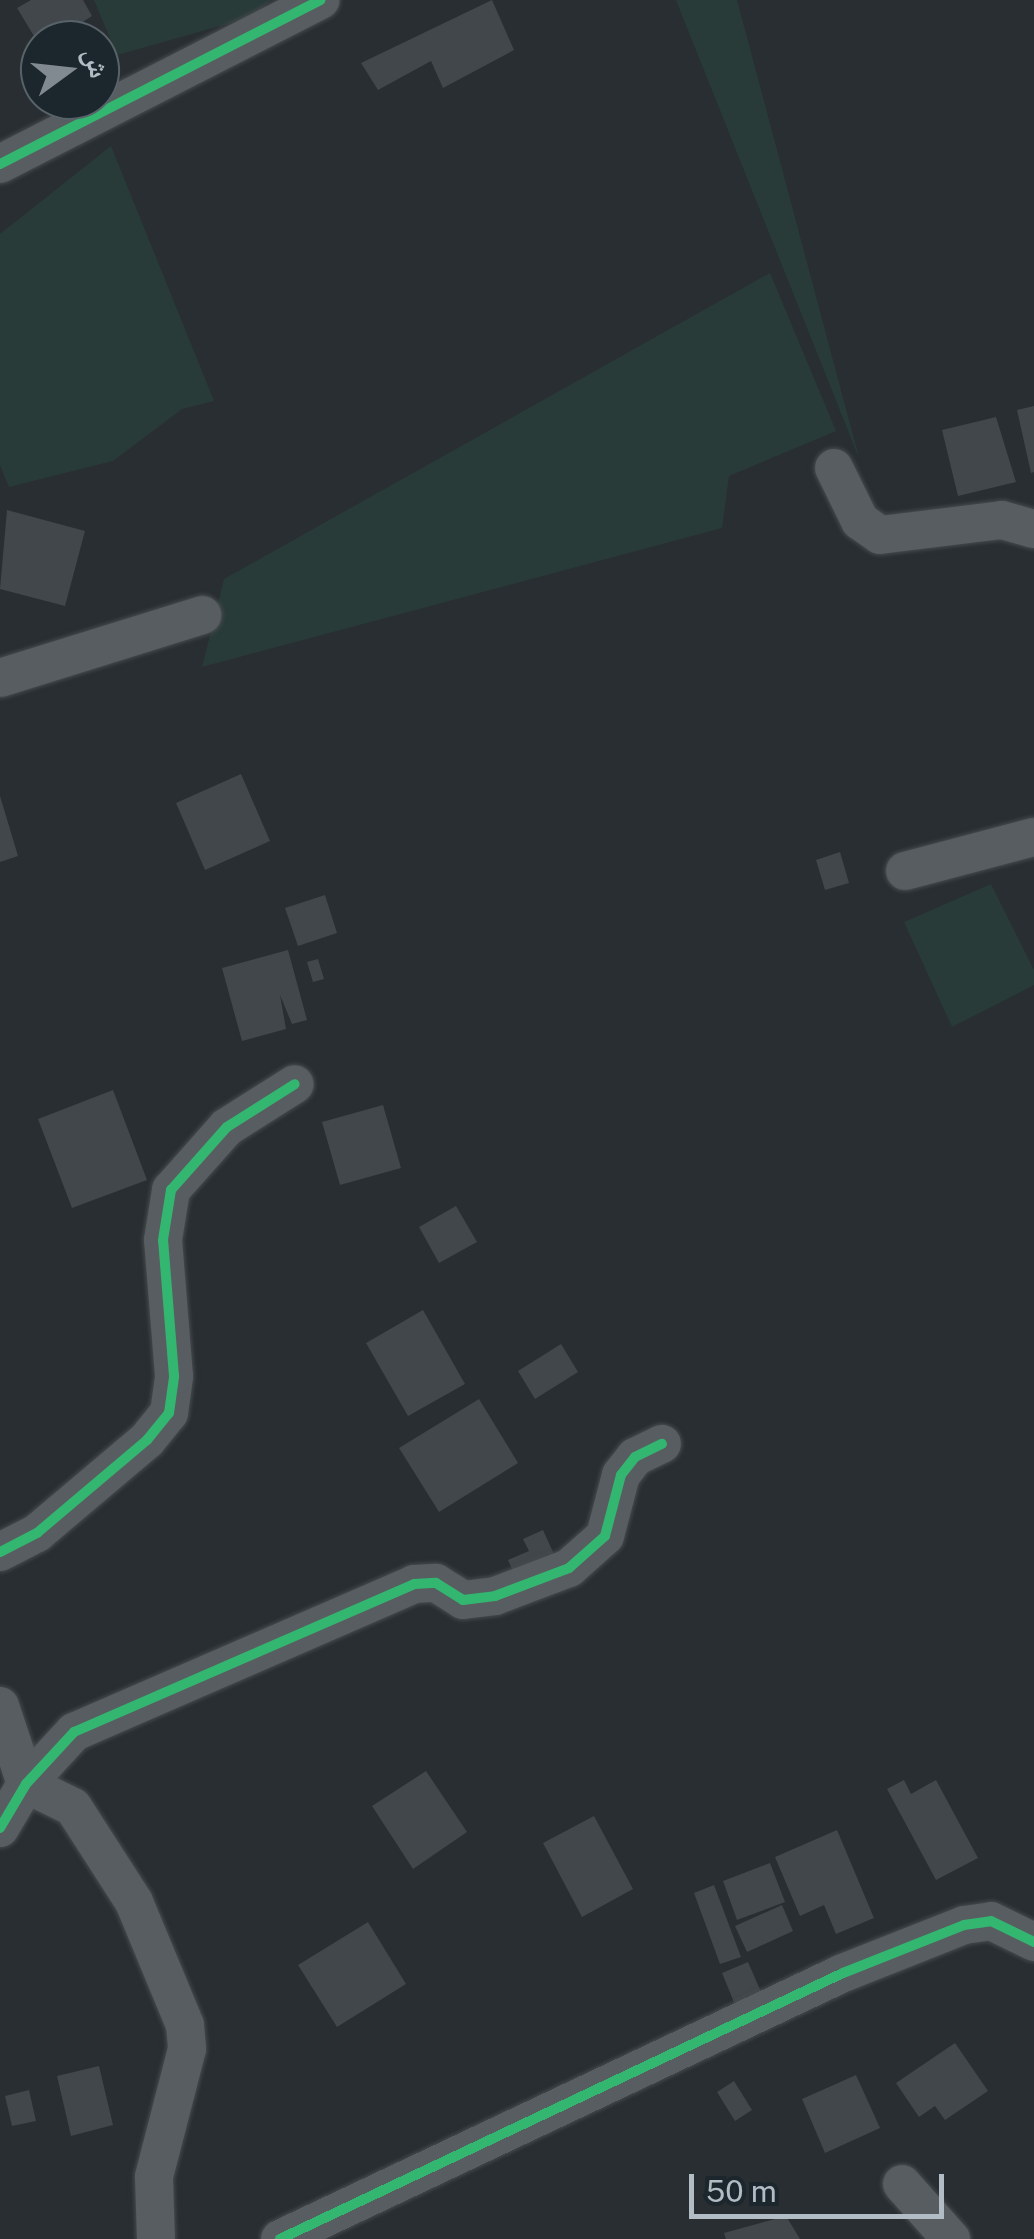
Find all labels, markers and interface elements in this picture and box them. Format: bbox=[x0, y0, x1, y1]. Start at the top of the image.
north arrow bbox=[20, 20, 120, 120]
text: ش bbox=[78, 44, 117, 81]
scale bar bbox=[694, 2154, 949, 2216]
text: 50 m bbox=[706, 2173, 777, 2209]

